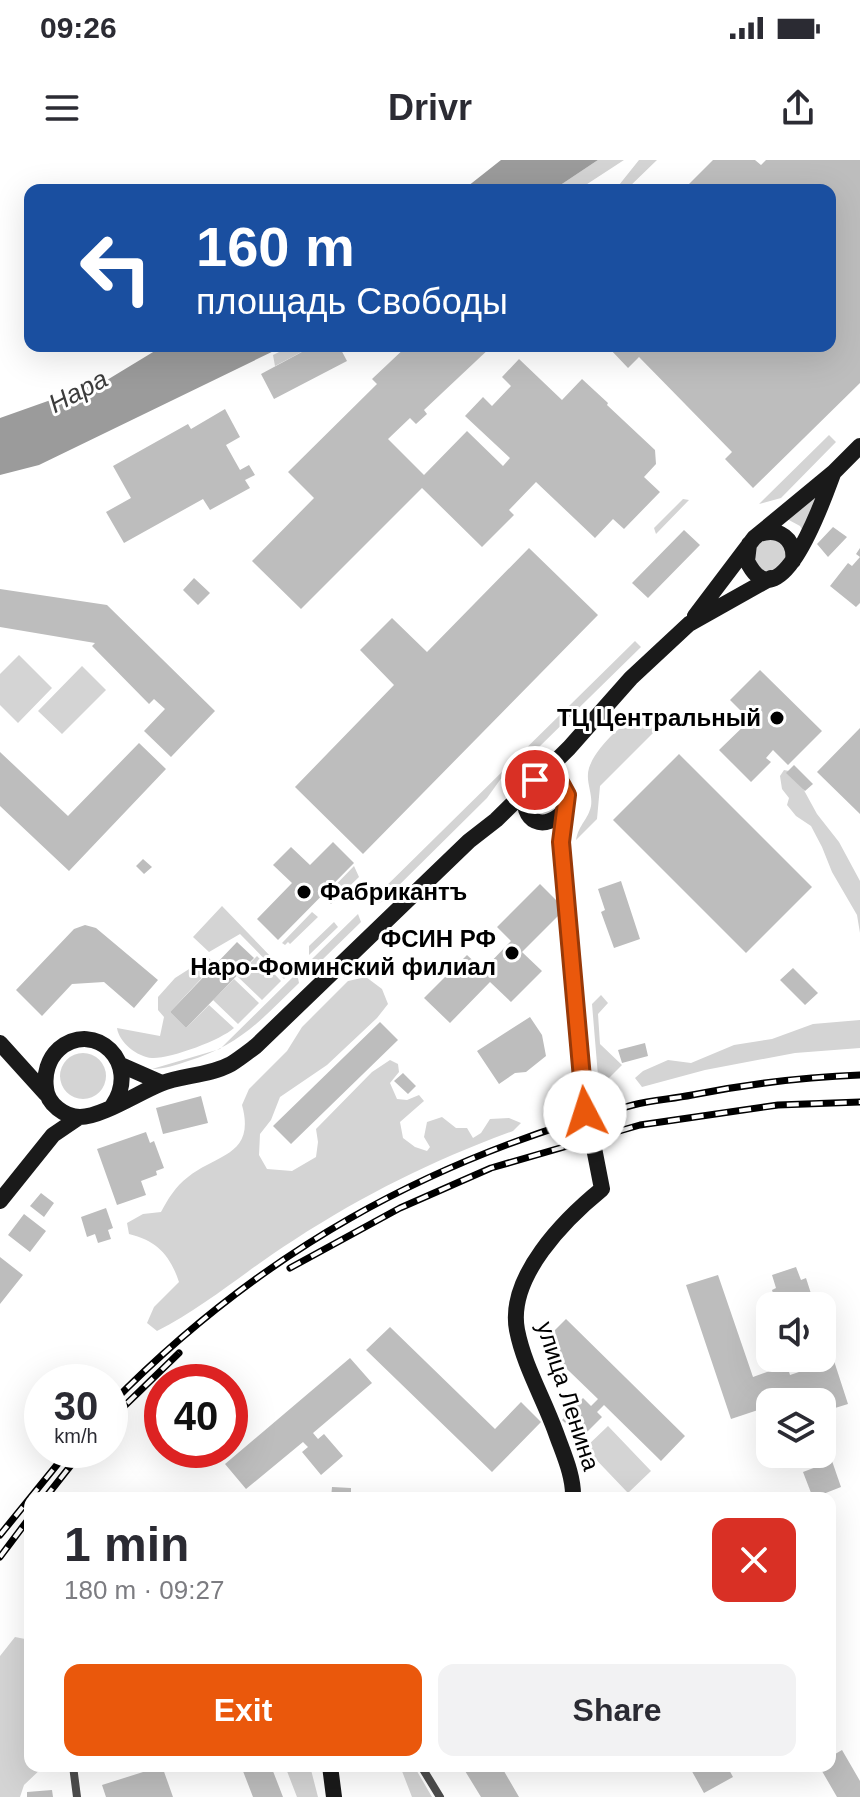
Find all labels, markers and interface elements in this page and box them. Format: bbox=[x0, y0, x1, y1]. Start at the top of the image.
text: 09:26 bbox=[40, 11, 117, 44]
icon: menu bbox=[40, 86, 84, 130]
icon: share bbox=[776, 86, 820, 130]
text: Drivr bbox=[388, 87, 472, 128]
text: 160 m bbox=[196, 215, 355, 278]
icon: left bbox=[64, 216, 168, 320]
text: площадь Свободы bbox=[196, 281, 508, 322]
water label: Нара bbox=[44, 363, 112, 419]
place label: ТЦ Центральный bbox=[557, 704, 761, 731]
marker: ТЦ Центральный bbox=[768, 709, 786, 727]
pin bbox=[501, 746, 569, 814]
icon: arrive bbox=[513, 758, 557, 802]
place label: Фабрикантъ bbox=[320, 878, 467, 905]
marker: Фабрикантъ bbox=[295, 883, 313, 901]
place label: ФСИН РФ Наро-Фоминский филиал bbox=[190, 925, 496, 980]
marker: ФСИН РФ Наро-Фоминский филиал bbox=[503, 944, 521, 962]
position arrow bbox=[543, 1070, 627, 1154]
map controls bbox=[756, 1292, 836, 1468]
button: sound bbox=[756, 1292, 836, 1372]
street label: улица Ленина bbox=[532, 1318, 605, 1474]
speed limit sign: 40 bbox=[144, 1364, 248, 1468]
text: 30 bbox=[54, 1384, 98, 1428]
button: layers bbox=[756, 1388, 836, 1468]
text: km/h bbox=[54, 1425, 98, 1447]
text: 1 min bbox=[64, 1518, 189, 1571]
button: close bbox=[712, 1518, 796, 1602]
text: 180 m · 09:27 bbox=[64, 1575, 224, 1605]
button: Exit bbox=[64, 1664, 422, 1756]
button: Share bbox=[438, 1664, 796, 1756]

